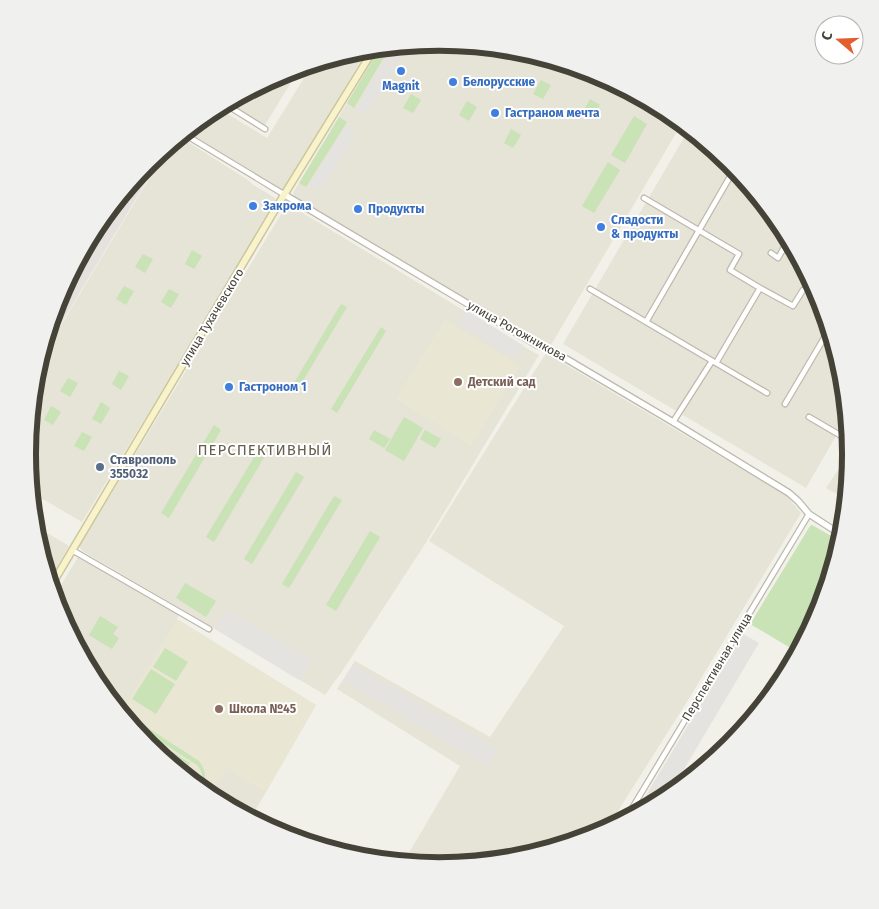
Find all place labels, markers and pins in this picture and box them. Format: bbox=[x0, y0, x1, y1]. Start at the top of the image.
marker: Magnit bbox=[395, 65, 407, 77]
place label: Белорусские bbox=[463, 75, 536, 89]
marker: Белорусские bbox=[447, 76, 459, 88]
place label: Magnit bbox=[382, 79, 420, 93]
place label: Гастраном мечта bbox=[505, 106, 600, 120]
marker: Гастраном мечта bbox=[489, 107, 501, 119]
place label: Закрома bbox=[262, 199, 312, 213]
marker: Закрома bbox=[247, 200, 259, 212]
place label: Продукты bbox=[368, 202, 424, 216]
marker: Продукты bbox=[352, 203, 364, 215]
place label: Сладости & продукты bbox=[611, 213, 678, 241]
marker: Сладости & продукты bbox=[595, 221, 607, 233]
place label: Детский сад bbox=[467, 375, 536, 389]
marker: Детский сад bbox=[452, 376, 464, 388]
place label: Гастроном 1 bbox=[239, 380, 307, 394]
marker: Гастроном 1 bbox=[223, 381, 235, 393]
place label: Ставрополь 355032 bbox=[109, 453, 177, 481]
marker: Ставрополь 355032 bbox=[94, 461, 106, 473]
place label: Школа №45 bbox=[229, 702, 297, 716]
marker: Школа №45 bbox=[213, 703, 225, 715]

